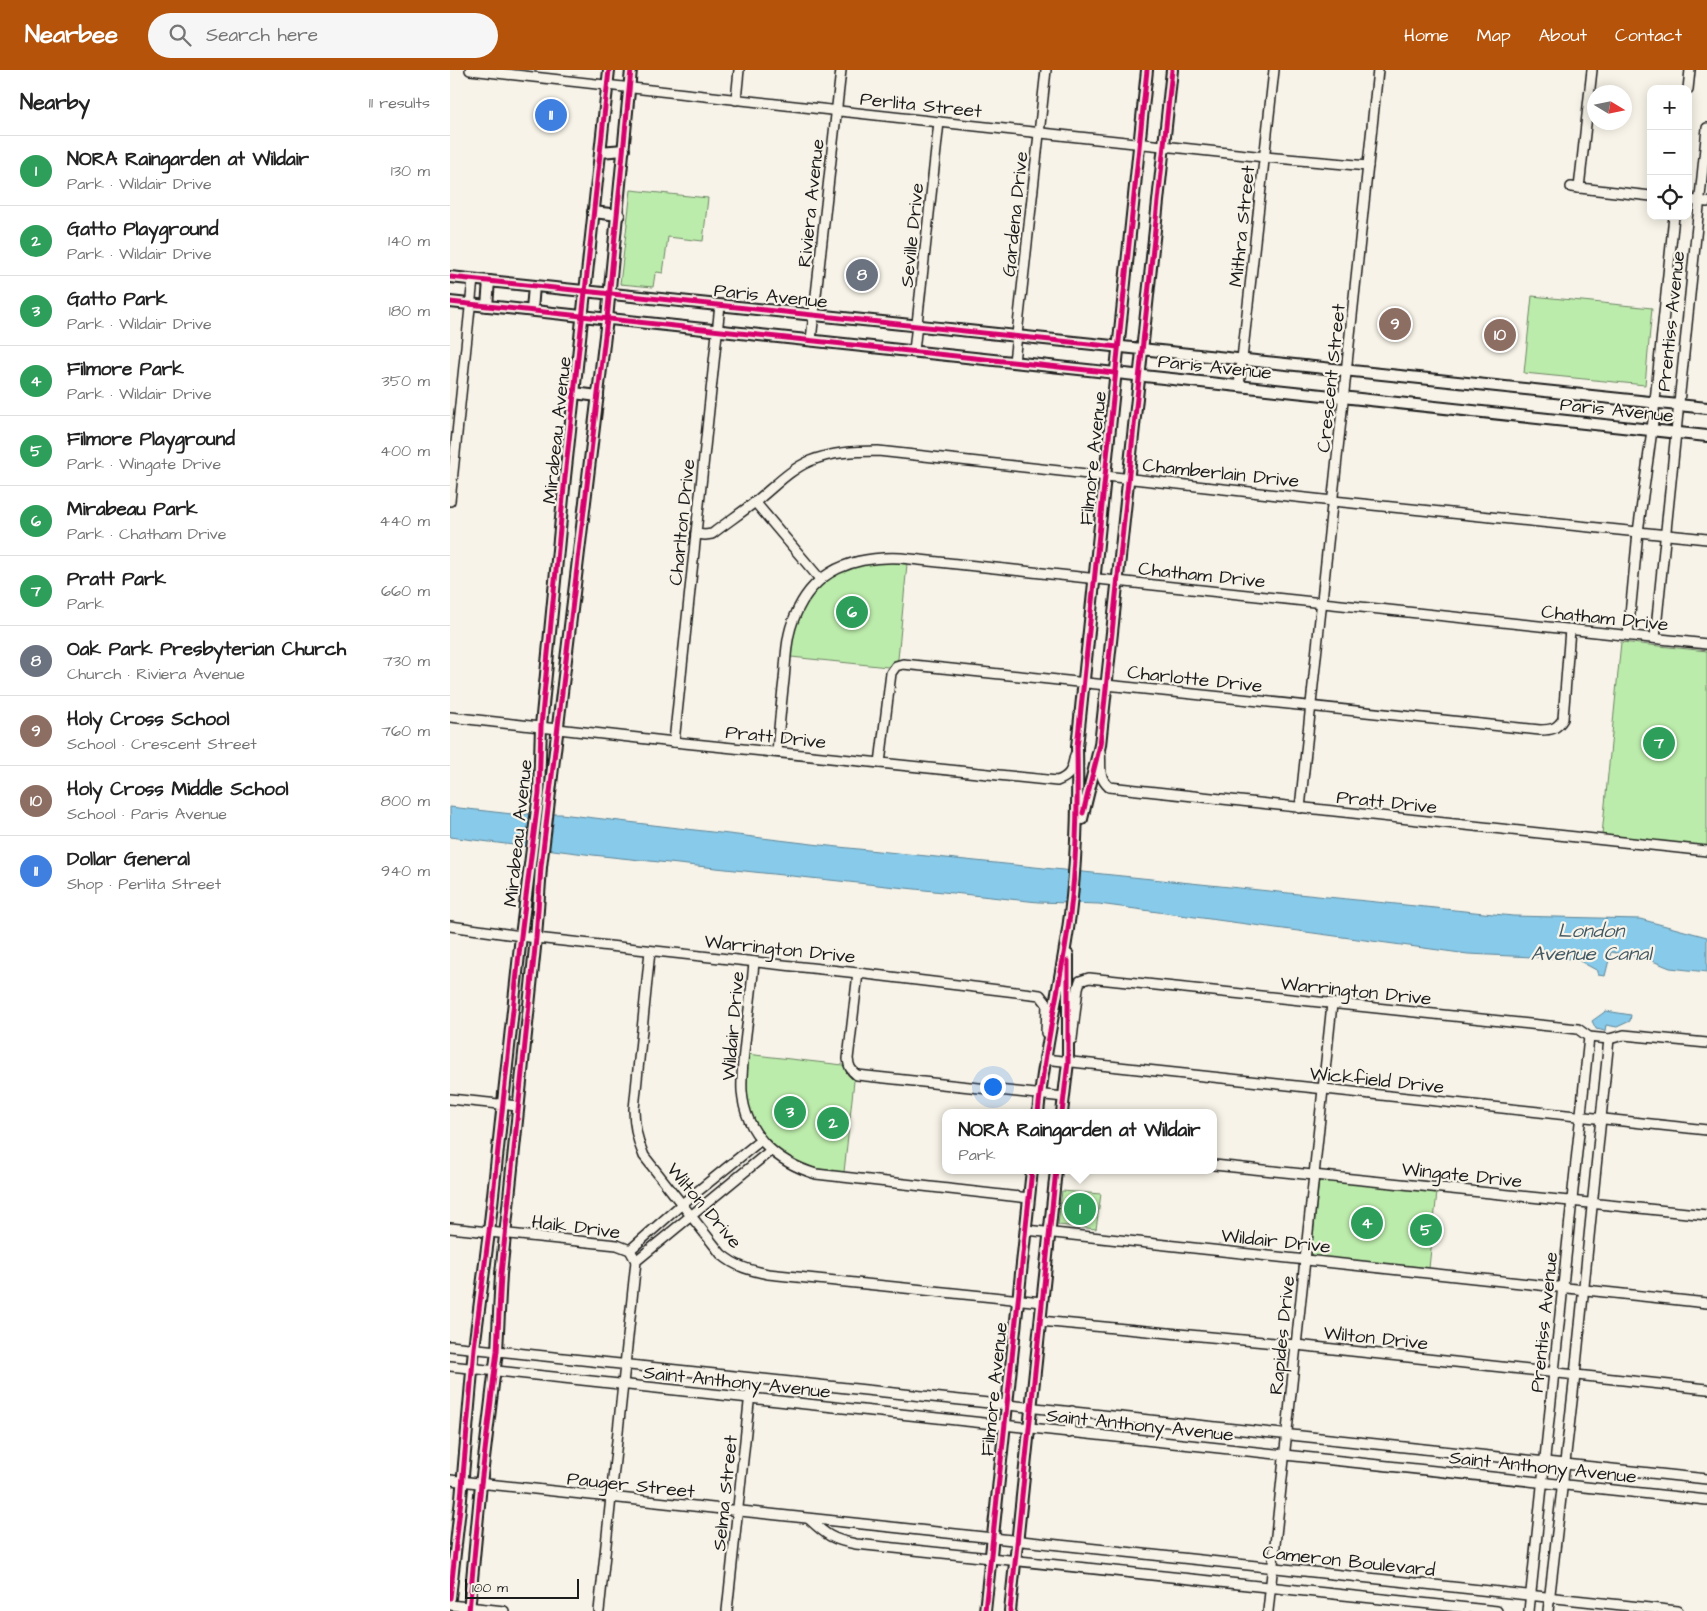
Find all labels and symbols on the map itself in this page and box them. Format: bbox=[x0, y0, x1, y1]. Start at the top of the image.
north arrow bbox=[1587, 85, 1632, 130]
street label: Perlita Street bbox=[859, 86, 983, 125]
pin: 11 bbox=[535, 96, 567, 134]
street label: Riviera Avenue bbox=[791, 138, 832, 269]
street label: Gardena Drive bbox=[995, 150, 1035, 278]
street label: Mithra Street bbox=[1223, 164, 1262, 288]
street label: Seville Drive bbox=[894, 182, 931, 289]
street label: Prentiss Avenue bbox=[1651, 249, 1692, 393]
pin: 8 bbox=[846, 256, 878, 294]
street label: Paris Avenue bbox=[713, 277, 829, 316]
street label: Crescent Street bbox=[1310, 302, 1353, 454]
pin: 9 bbox=[1379, 305, 1411, 343]
pin: 10 bbox=[1484, 316, 1516, 354]
street label: Paris Avenue bbox=[1157, 348, 1273, 387]
street label: Mirabeau Avenue bbox=[536, 355, 579, 505]
street label: Filmore Avenue bbox=[1073, 390, 1114, 527]
street label: Paris Avenue bbox=[1559, 391, 1675, 430]
street label: Chamberlain Drive bbox=[1141, 452, 1300, 495]
street label: Charlton Drive bbox=[662, 457, 703, 587]
street label: Chatham Drive bbox=[1137, 555, 1267, 596]
pin: 6 bbox=[836, 593, 868, 631]
street label: Chatham Drive bbox=[1540, 598, 1670, 639]
street label: Charlotte Drive bbox=[1126, 659, 1264, 700]
street label: Pratt Drive bbox=[724, 719, 828, 756]
pin: 7 bbox=[1643, 724, 1675, 762]
street label: Mirabeau Avenue bbox=[497, 758, 540, 908]
street label: Pratt Drive bbox=[1335, 784, 1439, 821]
water label: London Avenue Canal bbox=[1531, 917, 1654, 968]
street label: Warrington Drive bbox=[703, 928, 857, 972]
street label: Wildair Drive bbox=[715, 970, 752, 1082]
street label: Warrington Drive bbox=[1279, 970, 1433, 1014]
street label: Wickfield Drive bbox=[1308, 1060, 1445, 1101]
your location bbox=[980, 1074, 1006, 1100]
pin: 3 bbox=[774, 1093, 806, 1131]
pin: 2 bbox=[817, 1104, 849, 1142]
street label: Wingate Drive bbox=[1400, 1156, 1523, 1196]
street label: Wilton Drive bbox=[660, 1157, 748, 1255]
pin: 1 bbox=[1064, 1190, 1096, 1228]
pin: 4 bbox=[1351, 1204, 1383, 1242]
street label: Haik Drive bbox=[530, 1209, 622, 1246]
pin: 5 bbox=[1410, 1211, 1442, 1249]
street label: Wildair Drive bbox=[1220, 1222, 1332, 1261]
street label: Prentiss Avenue bbox=[1524, 1250, 1565, 1394]
street label: Rapides Drive bbox=[1263, 1274, 1302, 1396]
street label: Wilton Drive bbox=[1322, 1320, 1429, 1357]
street label: Filmore Avenue bbox=[974, 1321, 1015, 1458]
street label: Saint Anthony Avenue bbox=[642, 1359, 832, 1407]
street label: Saint Anthony Avenue bbox=[1045, 1402, 1235, 1450]
street label: Selma Street bbox=[706, 1434, 745, 1552]
street label: Saint Anthony Avenue bbox=[1448, 1444, 1638, 1492]
street label: Pauger Street bbox=[566, 1465, 696, 1507]
street label: Cameron Boulevard bbox=[1261, 1539, 1437, 1584]
scale bar bbox=[465, 1576, 579, 1599]

